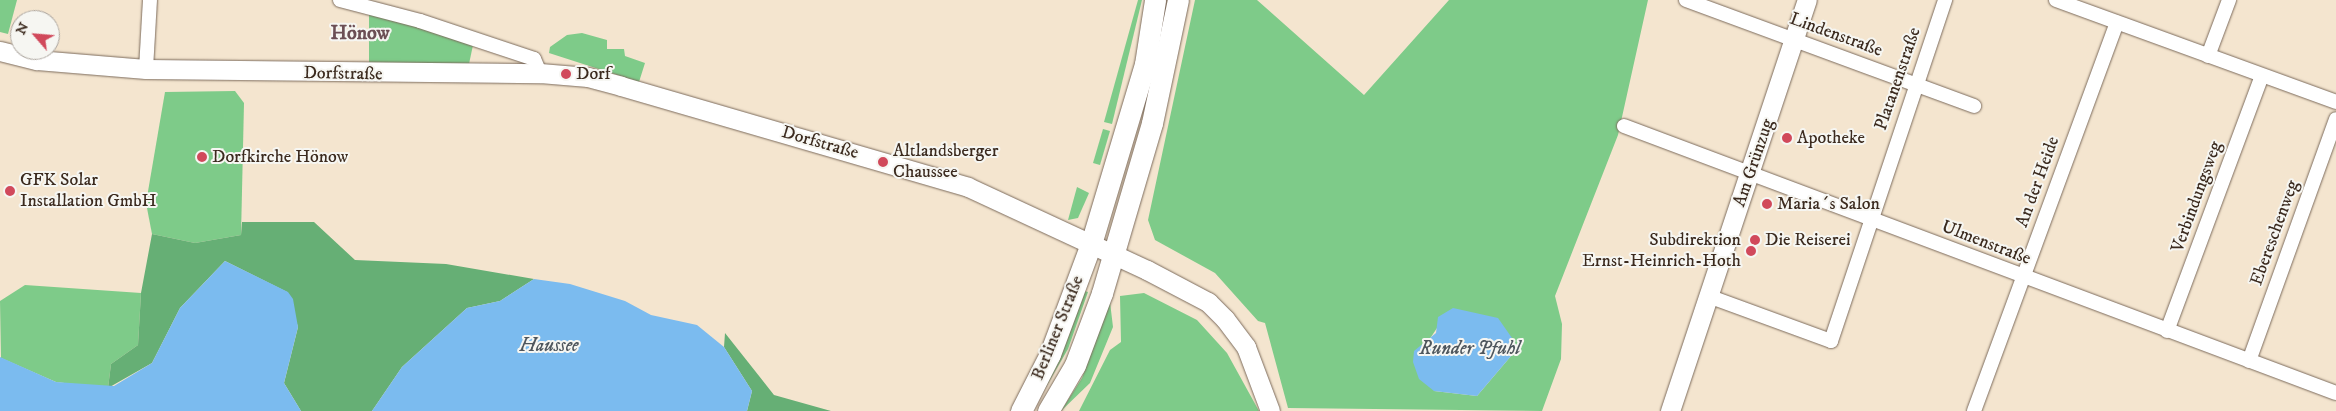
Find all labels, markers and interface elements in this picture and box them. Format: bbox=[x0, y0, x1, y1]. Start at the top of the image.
street label: Lindenstraße bbox=[1787, 8, 1885, 62]
north arrow bbox=[10, 10, 60, 60]
text: N bbox=[12, 19, 33, 38]
district label: Hönow bbox=[330, 21, 390, 45]
street label: Platanenstraße bbox=[1870, 25, 1926, 133]
street label: Dorfstraße bbox=[303, 63, 383, 85]
place label: Dorf bbox=[576, 63, 611, 85]
marker: Dorf bbox=[560, 68, 572, 80]
street label: Am Grünzug bbox=[1729, 116, 1779, 210]
street label: Dorfstraße bbox=[779, 122, 861, 164]
place label: Apotheke bbox=[1797, 127, 1865, 149]
marker: Apotheke bbox=[1781, 132, 1793, 144]
street label: An der Heide bbox=[2012, 134, 2064, 230]
street label: Verbindungsweg bbox=[2167, 139, 2227, 255]
place label: Altlandsberger Chaussee bbox=[893, 141, 998, 183]
place label: Dorfkirche Hönow bbox=[212, 146, 348, 168]
marker: Dorfkirche Hönow bbox=[196, 151, 208, 163]
marker: Altlandsberger Chaussee bbox=[877, 156, 889, 168]
place label: GFK Solar Installation GmbH bbox=[20, 170, 156, 212]
street label: Ebereschenweg bbox=[2246, 177, 2304, 289]
marker: GFK Solar Installation GmbH bbox=[4, 185, 16, 197]
place label: Maria´s Salon bbox=[1777, 193, 1880, 215]
marker: Maria´s Salon bbox=[1761, 198, 1773, 210]
street label: Ulmenstraße bbox=[1938, 216, 2034, 270]
place label: Die Reiserei bbox=[1765, 229, 1851, 251]
place label: Subdirektion Ernst-Heinrich-Hoth bbox=[1582, 230, 1741, 272]
marker: Die Reiserei bbox=[1749, 234, 1761, 246]
marker: Subdirektion Ernst-Heinrich-Hoth bbox=[1745, 245, 1757, 257]
street label: Berliner Straße bbox=[1027, 273, 1089, 383]
water label: Haussee bbox=[519, 335, 579, 357]
water label: Runder Pfuhl bbox=[1420, 338, 1520, 360]

